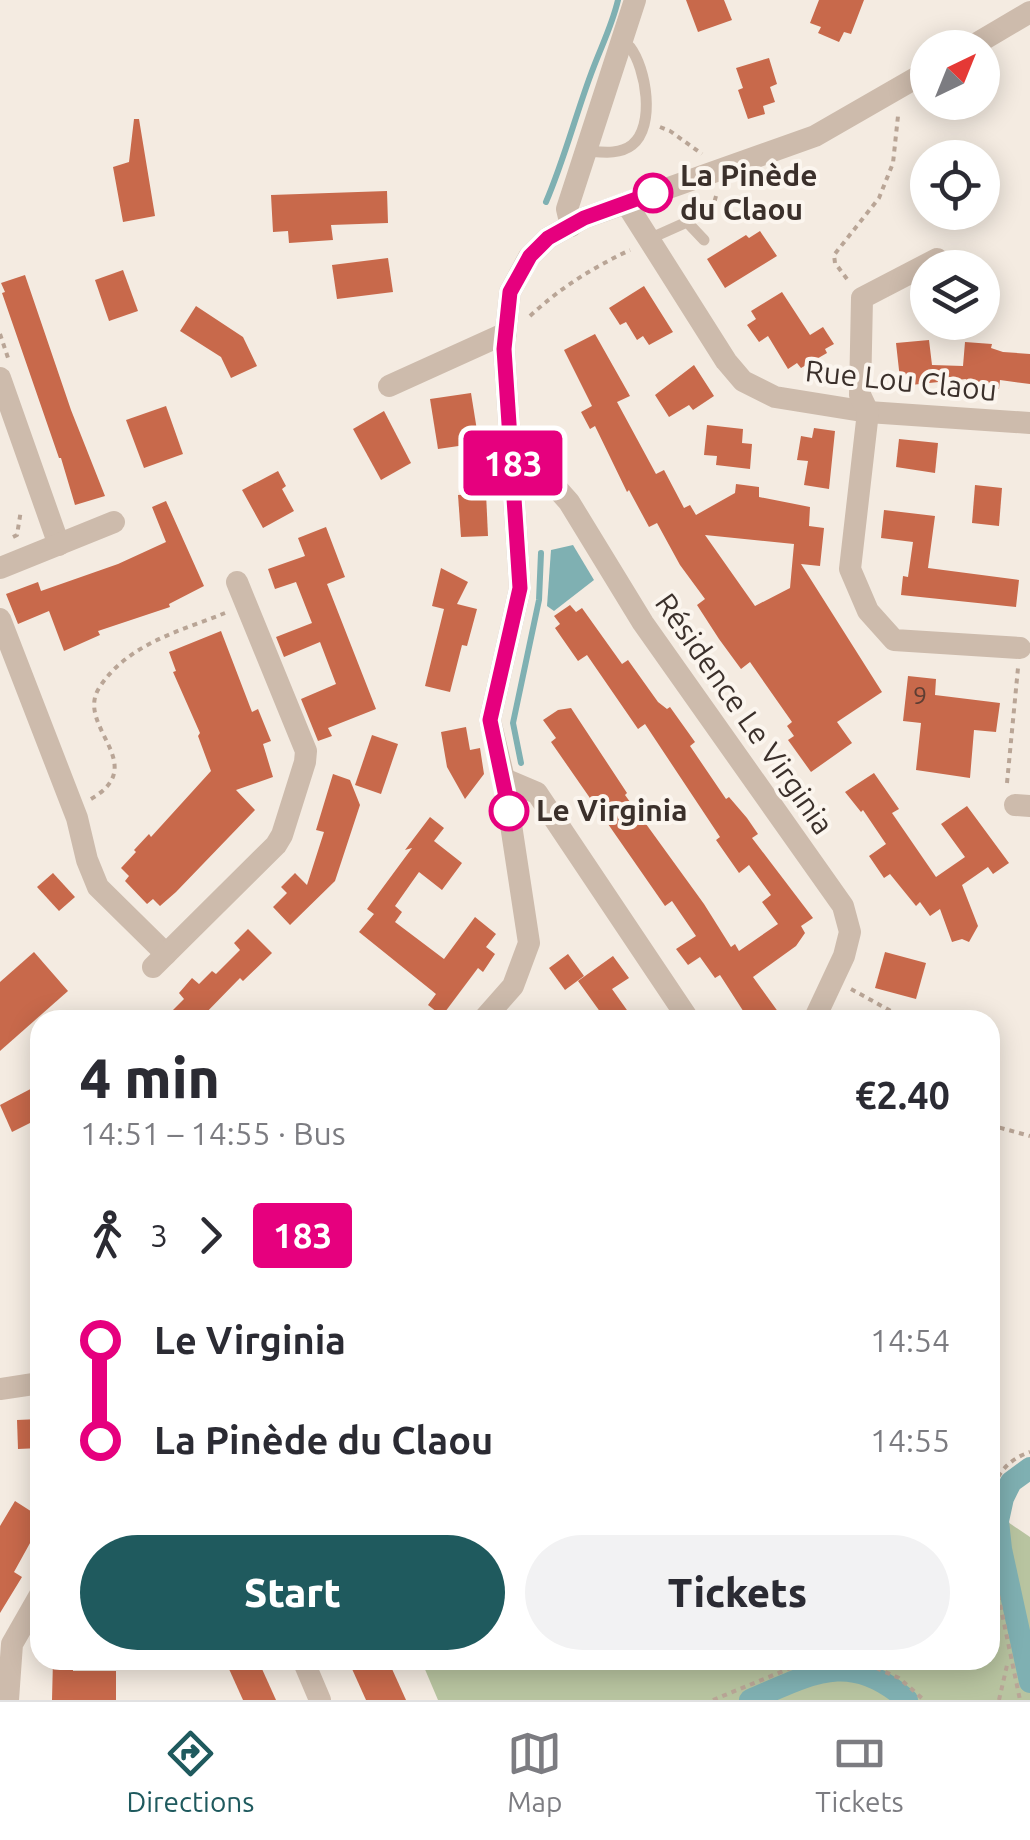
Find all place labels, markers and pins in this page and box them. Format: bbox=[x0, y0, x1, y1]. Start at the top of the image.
place label: La Pinède du Claou bbox=[680, 158, 818, 226]
marker: La Pinède du Claou bbox=[634, 174, 672, 212]
marker: Le Virginia bbox=[490, 792, 528, 830]
place label: Le Virginia bbox=[536, 793, 688, 827]

